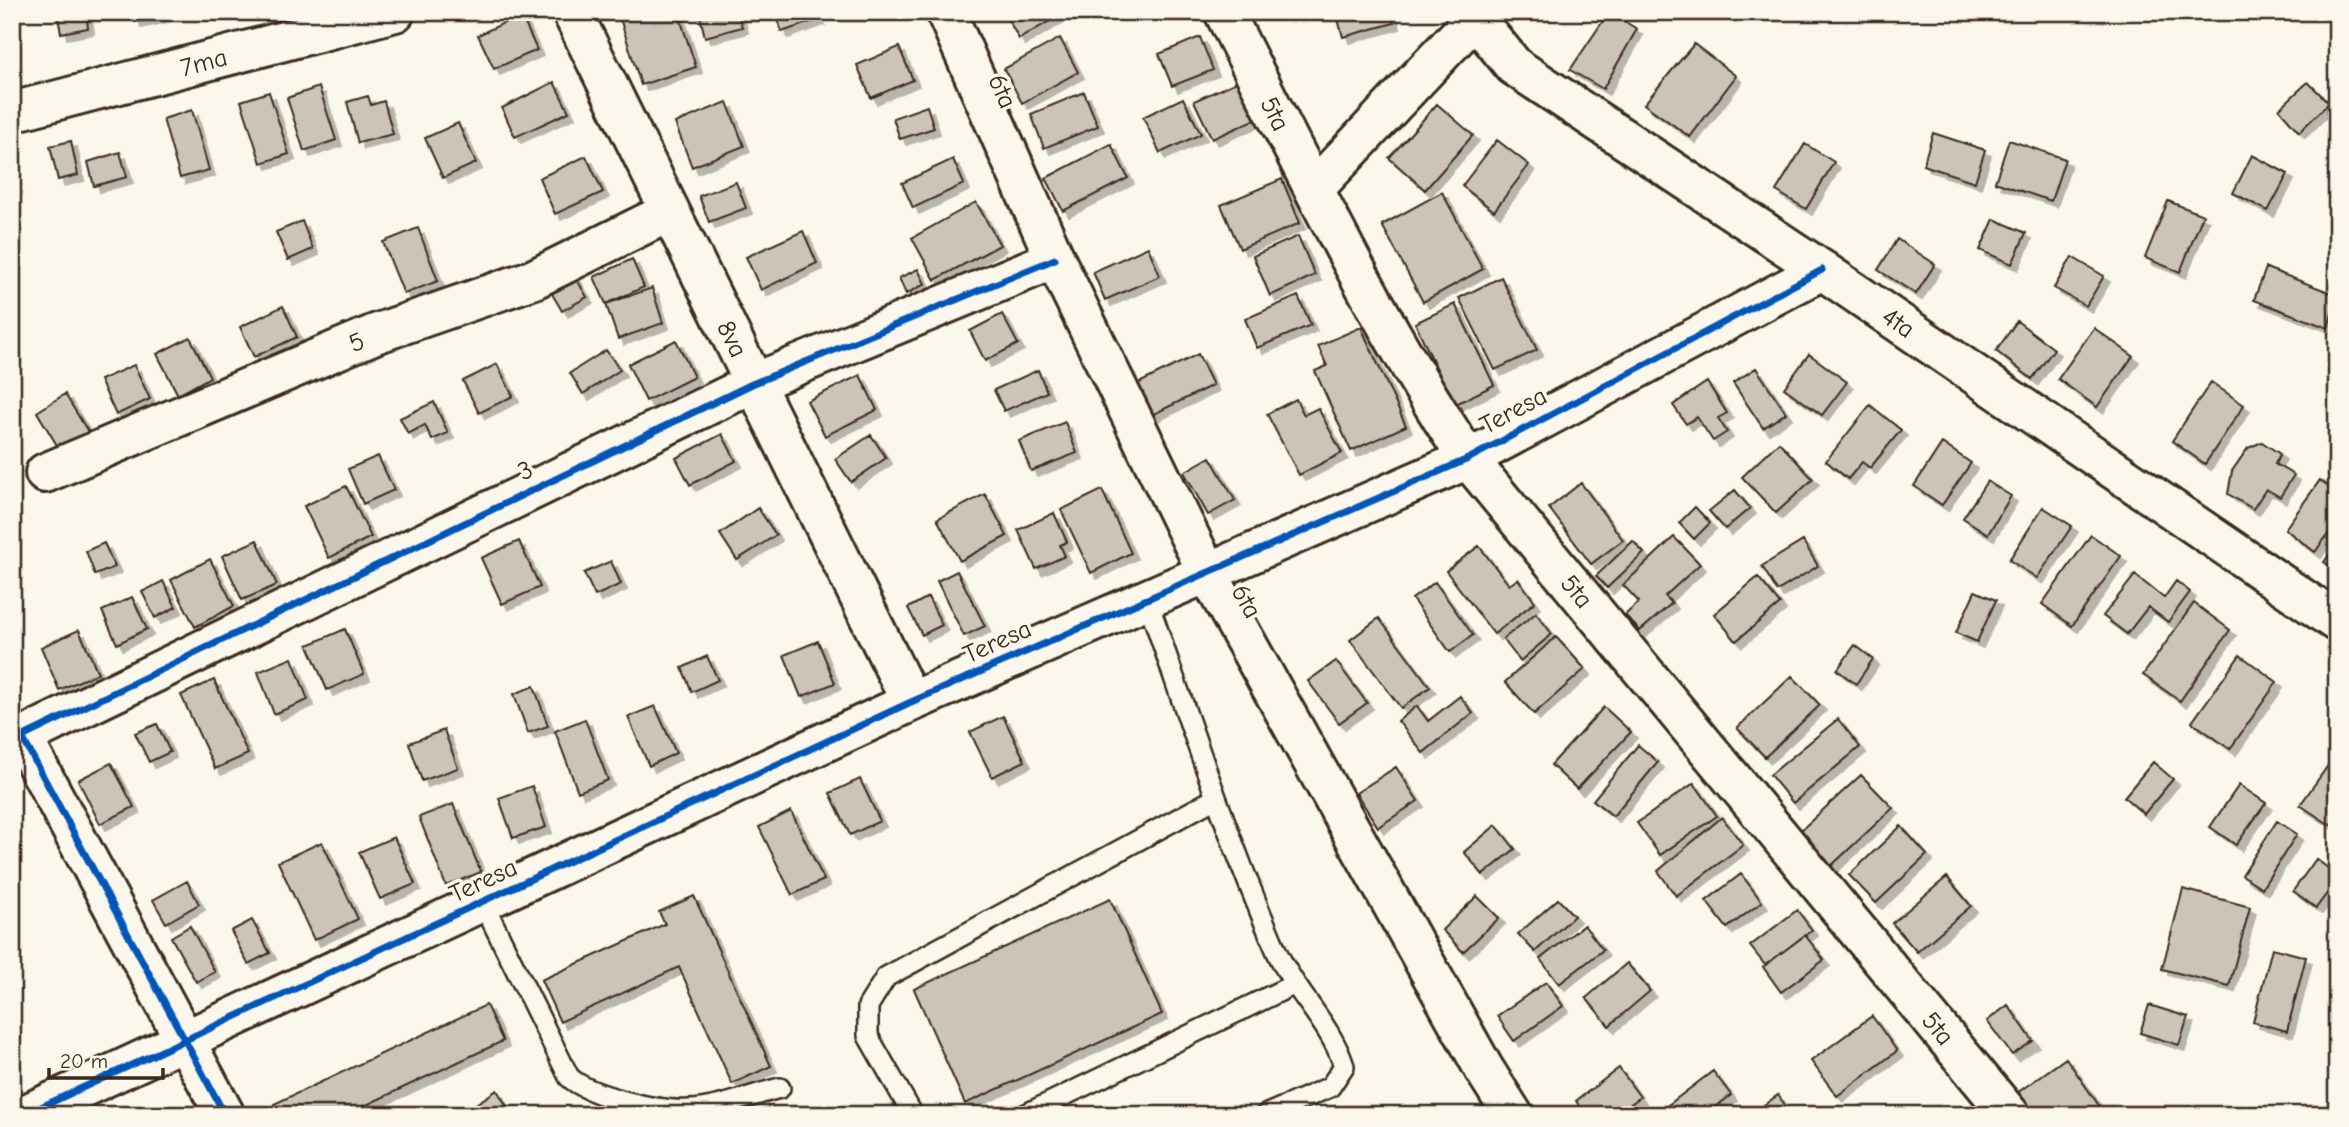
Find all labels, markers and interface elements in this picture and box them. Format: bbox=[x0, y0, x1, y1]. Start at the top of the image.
street label: 7ma bbox=[177, 42, 230, 83]
street label: 6ta bbox=[981, 70, 1023, 113]
street label: 5ta bbox=[1253, 92, 1296, 136]
street label: 4ta bbox=[1876, 302, 1920, 345]
street label: 8va bbox=[710, 316, 753, 362]
street label: 5 bbox=[345, 326, 369, 359]
street label: Teresa bbox=[1475, 381, 1552, 441]
street label: 3 bbox=[513, 455, 538, 487]
street label: 5ta bbox=[1554, 569, 1599, 615]
street label: 6ta bbox=[1225, 579, 1268, 624]
street label: Teresa bbox=[959, 614, 1036, 670]
street label: Teresa bbox=[445, 852, 522, 910]
street label: 5ta bbox=[1915, 1006, 1960, 1052]
scale bar bbox=[49, 1036, 163, 1080]
text: 20 m bbox=[60, 1049, 108, 1073]

